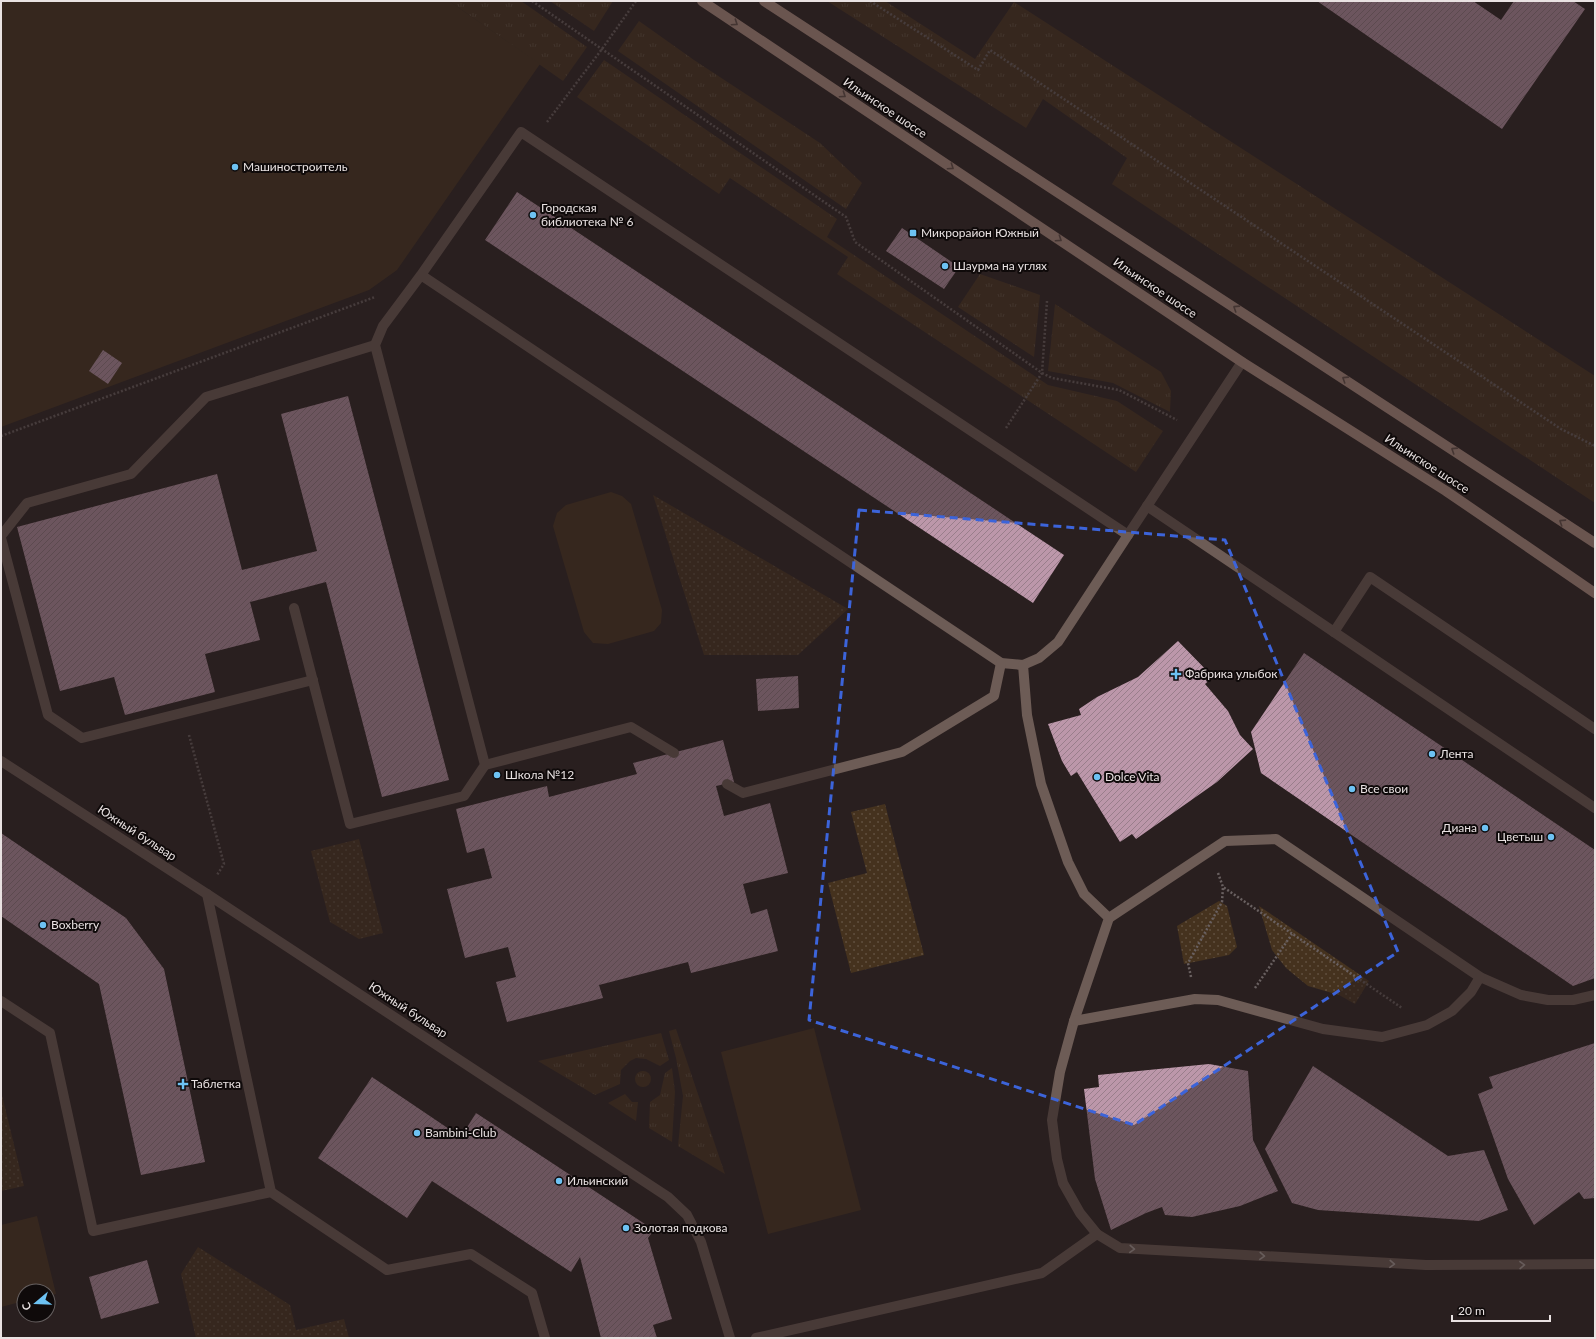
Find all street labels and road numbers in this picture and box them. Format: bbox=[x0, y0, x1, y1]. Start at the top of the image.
street label: Ильинское шоссе bbox=[841, 74, 930, 141]
street label: Ильинское шоссе bbox=[1111, 254, 1200, 321]
street label: Ильинское шоссе bbox=[1382, 431, 1472, 496]
street label: Южный бульвар bbox=[95, 802, 180, 864]
street label: Южный бульвар bbox=[366, 979, 451, 1041]

